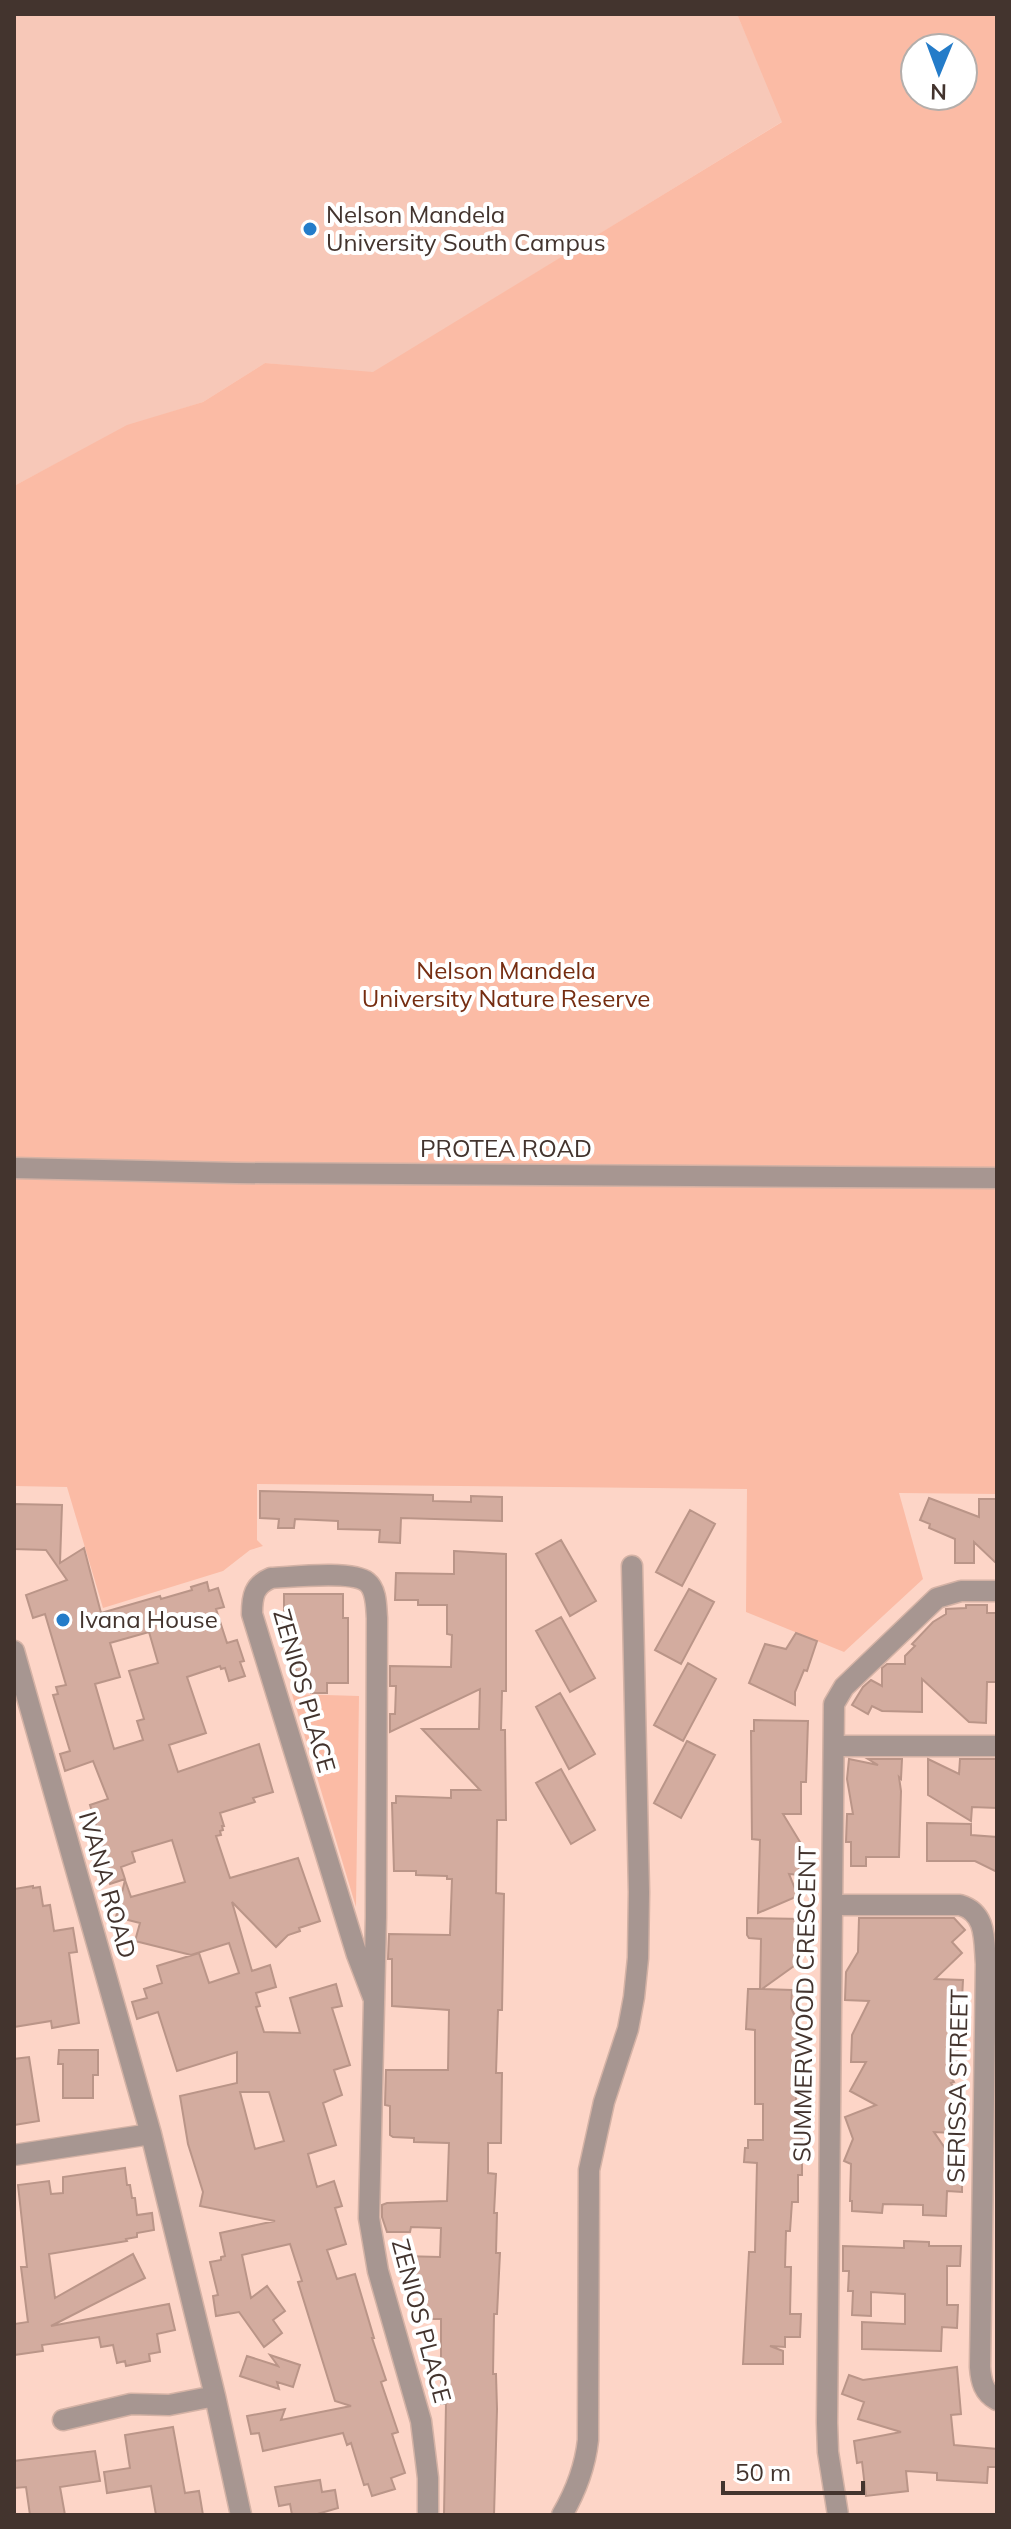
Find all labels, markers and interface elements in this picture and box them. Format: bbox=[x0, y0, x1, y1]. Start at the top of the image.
north arrow bbox=[899, 32, 979, 112]
text: N bbox=[930, 78, 947, 106]
place label: Nelson Mandela University South Campus bbox=[326, 199, 606, 257]
marker: Nelson Mandela University South Campus bbox=[301, 220, 319, 238]
park label: Nelson Mandela University Nature Reserve bbox=[362, 955, 650, 1013]
street label: PROTEA ROAD bbox=[420, 1133, 592, 1163]
place label: Ivana House bbox=[79, 1604, 218, 1634]
street label: ZENIOS PLACE bbox=[267, 1606, 343, 1776]
marker: Ivana House bbox=[54, 1611, 72, 1629]
street label: IVANA ROAD bbox=[73, 1808, 143, 1962]
street label: SUMMERWOOD CRESCENT bbox=[786, 1845, 822, 2162]
street label: SERISSA STREET bbox=[940, 1988, 974, 2183]
street label: ZENIOS PLACE bbox=[386, 2236, 458, 2406]
scale bar bbox=[723, 2445, 863, 2495]
text: 50 m bbox=[735, 2457, 791, 2487]

